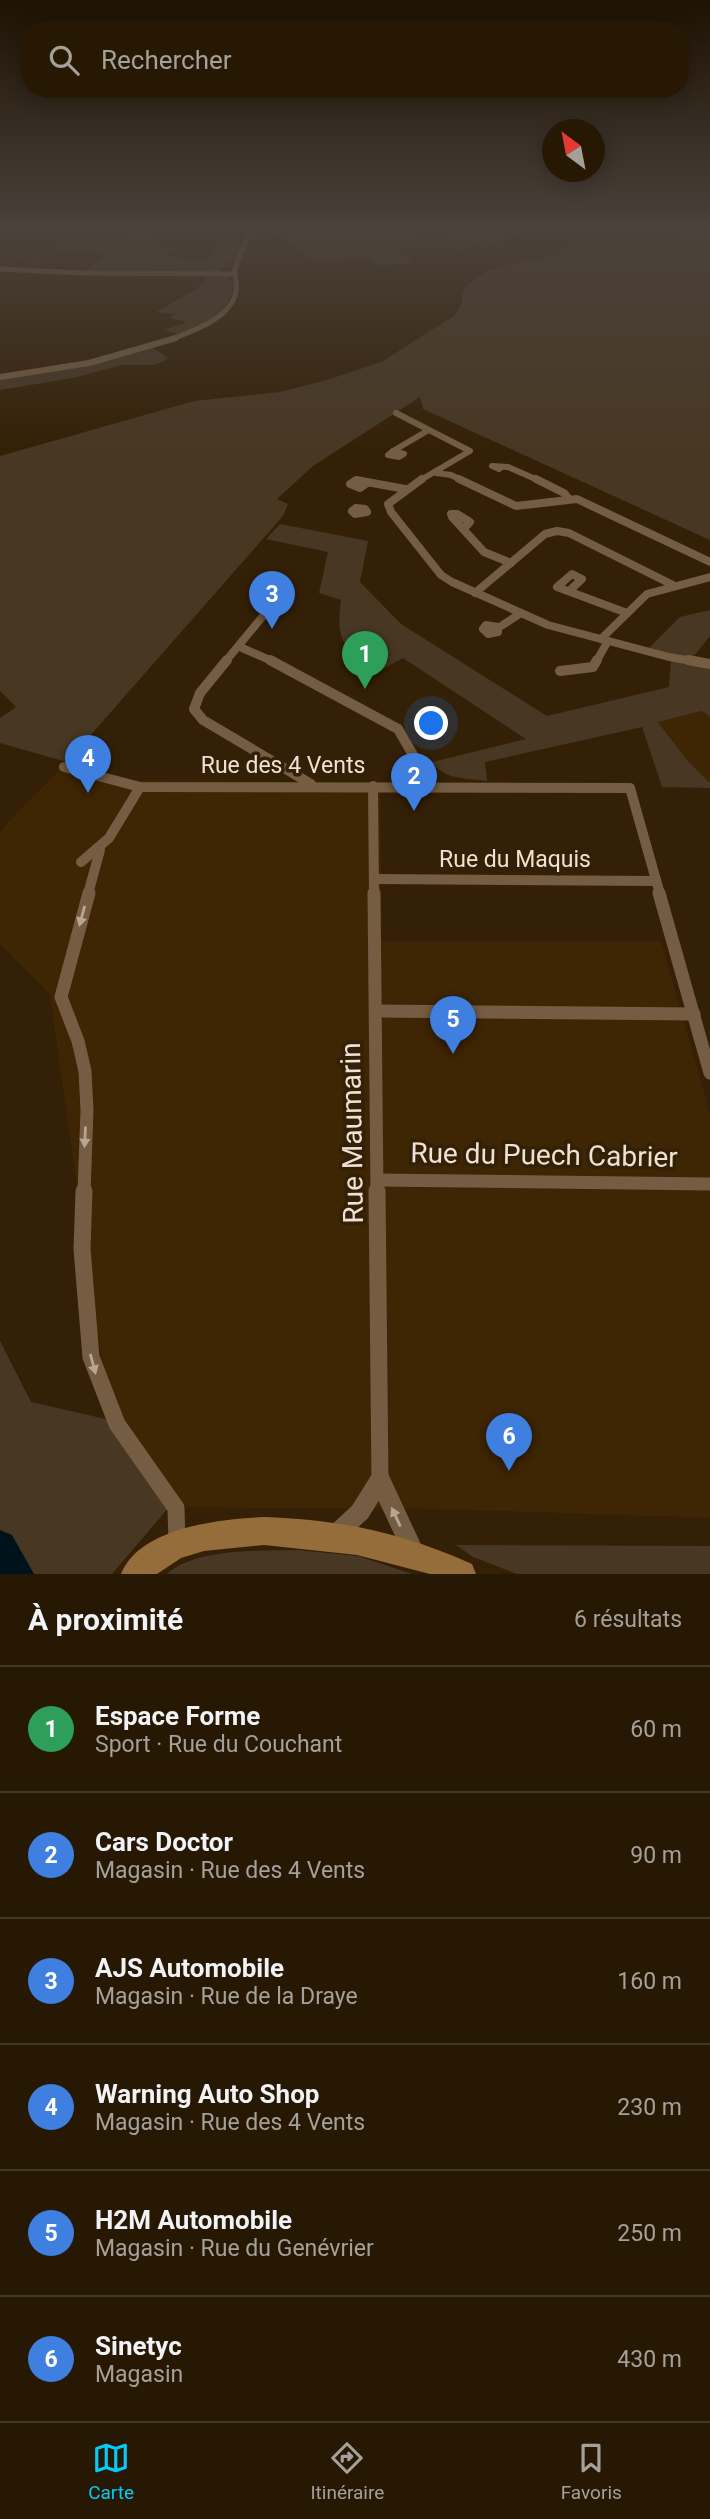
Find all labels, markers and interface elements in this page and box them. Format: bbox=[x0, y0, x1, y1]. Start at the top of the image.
search box bbox=[21, 21, 689, 98]
icon: search bbox=[45, 41, 83, 79]
text: Rechercher bbox=[101, 45, 232, 75]
north arrow bbox=[542, 119, 605, 182]
pin: 3 bbox=[249, 571, 295, 629]
pin: 1 bbox=[342, 631, 388, 689]
your location bbox=[414, 706, 448, 740]
pin: 4 bbox=[65, 735, 111, 793]
street label: Rue des 4 Vents bbox=[201, 752, 365, 779]
pin: 2 bbox=[391, 753, 437, 811]
street label: Rue du Maquis bbox=[439, 846, 591, 873]
one-way arrow bbox=[76, 905, 87, 927]
pin: 5 bbox=[430, 996, 476, 1054]
street label: Rue Maumarin bbox=[334, 1042, 370, 1224]
one-way arrow bbox=[80, 1126, 91, 1148]
street label: Rue du Puech Cabrier bbox=[410, 1136, 678, 1174]
one-way arrow bbox=[88, 1353, 99, 1375]
pin: 6 bbox=[486, 1413, 532, 1471]
one-way arrow bbox=[391, 1507, 402, 1527]
text: À proximité bbox=[28, 1602, 183, 1637]
text: 6 résultats bbox=[574, 1606, 682, 1633]
text: Espace Forme bbox=[95, 1701, 260, 1731]
text: 1 bbox=[44, 1716, 58, 1743]
text: 60 m bbox=[630, 1716, 682, 1743]
text: Sport · Rue du Couchant bbox=[95, 1731, 342, 1758]
text: Cars Doctor bbox=[95, 1827, 233, 1857]
text: 2 bbox=[44, 1842, 58, 1869]
text: 90 m bbox=[630, 1842, 682, 1869]
text: Magasin · Rue des 4 Vents bbox=[95, 1857, 365, 1884]
text: AJS Automobile bbox=[95, 1953, 284, 1983]
text: 3 bbox=[44, 1968, 58, 1995]
text: 160 m bbox=[617, 1968, 682, 1995]
text: Magasin · Rue de la Draye bbox=[95, 1983, 358, 2010]
text: Warning Auto Shop bbox=[95, 2079, 319, 2109]
text: 4 bbox=[44, 2094, 58, 2121]
text: 230 m bbox=[617, 2094, 682, 2121]
text: Magasin · Rue des 4 Vents bbox=[95, 2109, 365, 2136]
text: H2M Automobile bbox=[95, 2205, 292, 2235]
text: 5 bbox=[44, 2220, 58, 2247]
text: 250 m bbox=[617, 2220, 682, 2247]
text: Magasin · Rue du Genévrier bbox=[95, 2235, 374, 2262]
text: Sinetyc bbox=[95, 2331, 182, 2361]
text: 6 bbox=[44, 2346, 58, 2373]
text: 430 m bbox=[617, 2346, 682, 2373]
text: Magasin bbox=[95, 2361, 183, 2388]
tab: Carte bbox=[88, 2439, 134, 2504]
tab: Itinéraire bbox=[310, 2439, 384, 2504]
tab: Favoris bbox=[561, 2439, 622, 2504]

